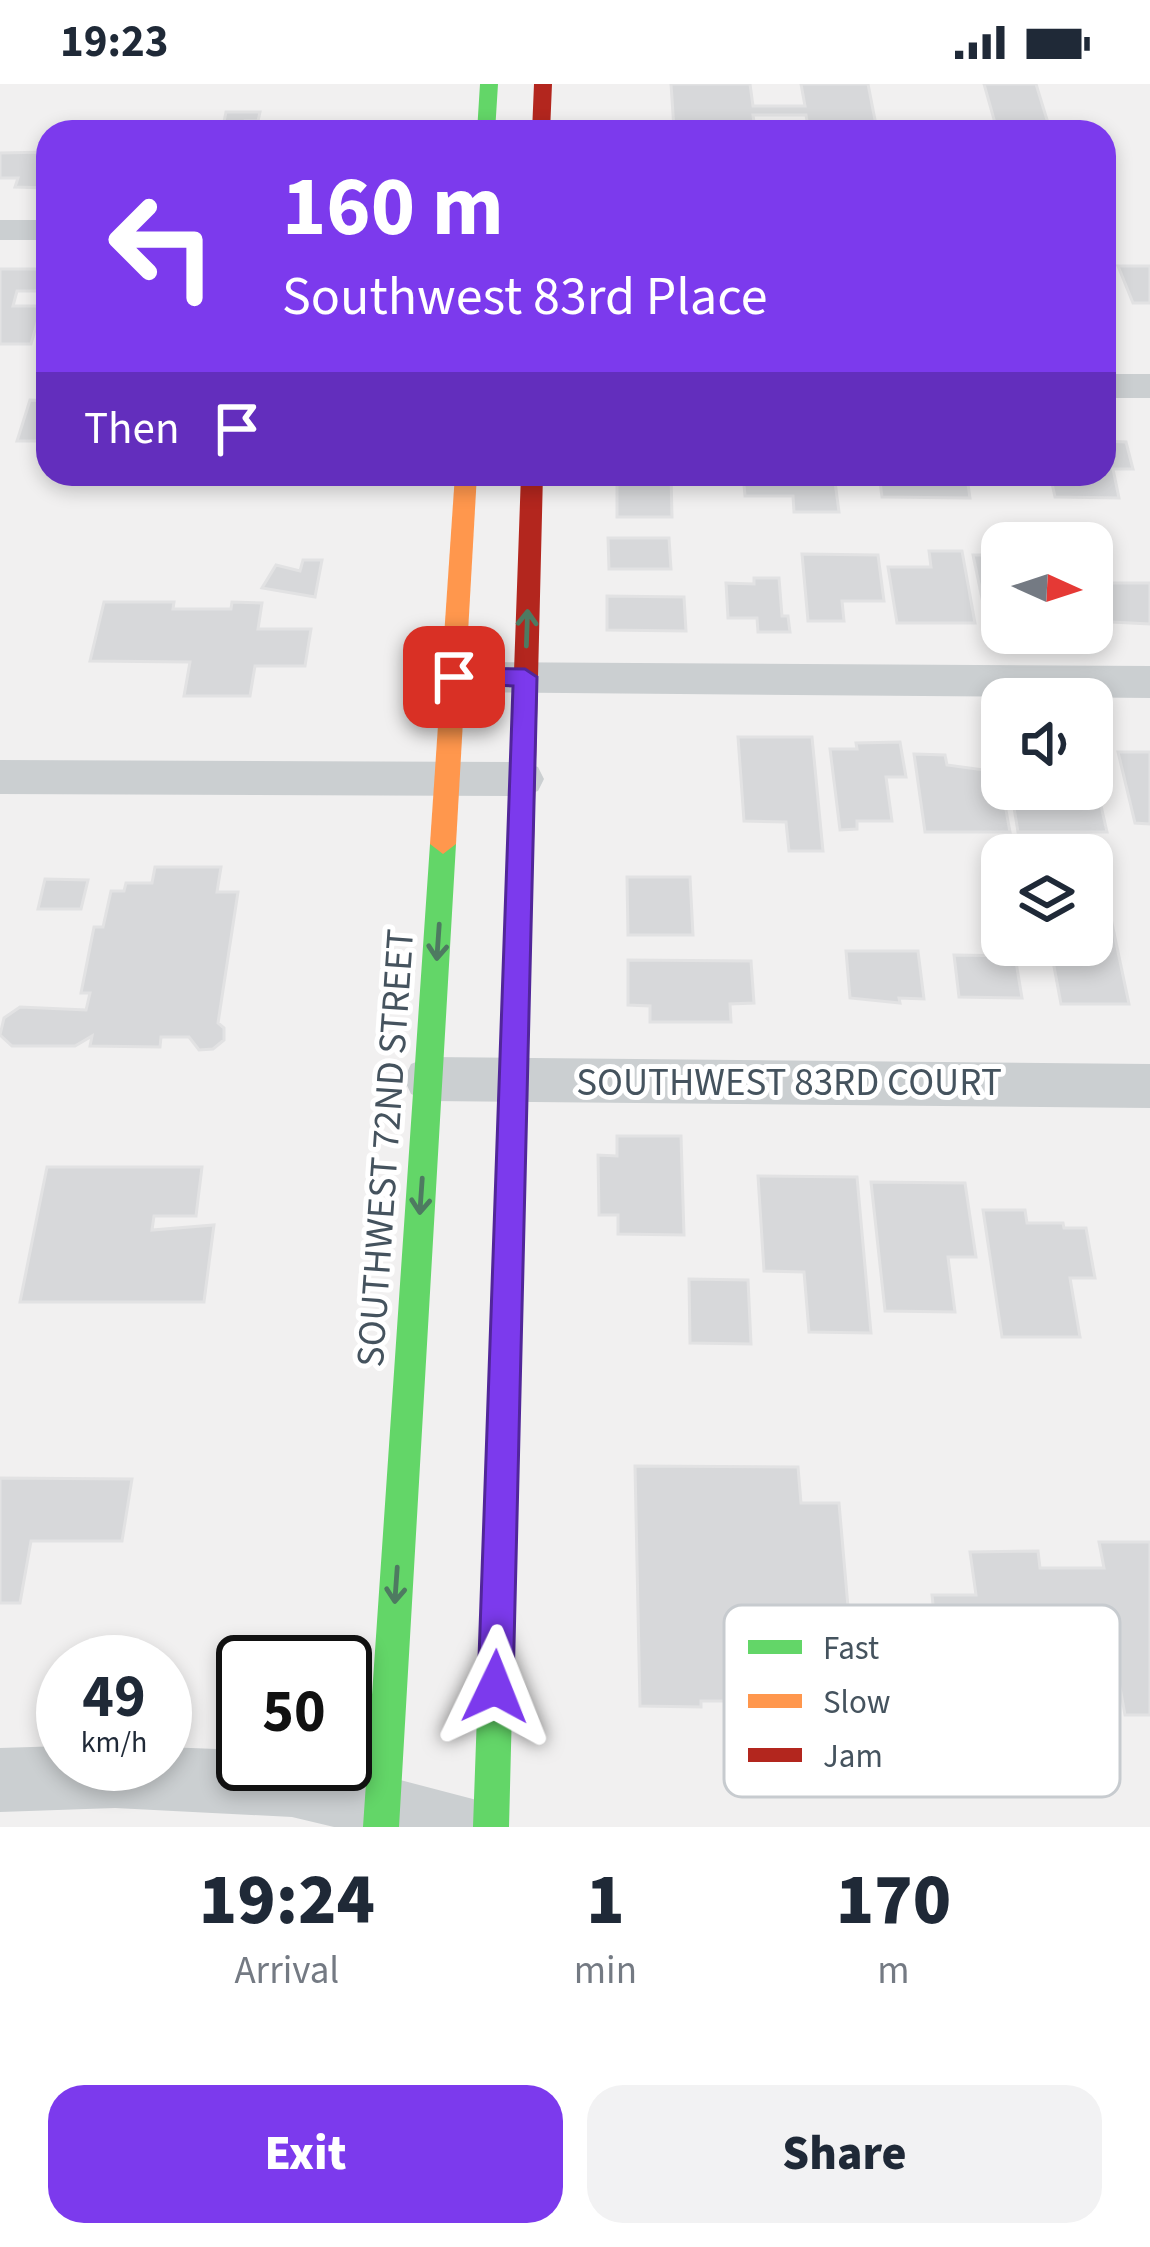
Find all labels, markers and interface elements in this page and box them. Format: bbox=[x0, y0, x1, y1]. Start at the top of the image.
text: 19:23 bbox=[60, 10, 169, 74]
text: 160 m bbox=[282, 148, 504, 268]
icon: left bbox=[84, 168, 240, 324]
text: Southwest 83rd Place bbox=[282, 259, 768, 336]
icon: arrive bbox=[204, 396, 270, 462]
text: Then bbox=[84, 397, 180, 461]
north arrow bbox=[981, 522, 1113, 654]
map controls bbox=[981, 522, 1113, 966]
one-way arrow bbox=[516, 609, 539, 648]
pin bbox=[403, 626, 505, 728]
icon: arrive bbox=[421, 644, 487, 710]
button: sound bbox=[981, 678, 1113, 810]
button: layers bbox=[981, 834, 1113, 966]
one-way arrow bbox=[426, 922, 449, 961]
street label: SOUTHWEST 72ND STREET bbox=[343, 927, 429, 1369]
street label: SOUTHWEST 83RD COURT bbox=[576, 1055, 1002, 1111]
one-way arrow bbox=[410, 1176, 433, 1215]
one-way arrow bbox=[385, 1565, 408, 1604]
legend bbox=[724, 1605, 1120, 1797]
position arrow bbox=[432, 1624, 558, 1750]
text: Fast bbox=[823, 1625, 879, 1672]
speed limit sign: 50 bbox=[216, 1635, 372, 1791]
text: 49 bbox=[82, 1655, 146, 1740]
text: Slow bbox=[823, 1679, 891, 1726]
text: km/h bbox=[81, 1721, 147, 1764]
text: Jam bbox=[823, 1733, 883, 1780]
text: 19:24 bbox=[199, 1849, 375, 1952]
text: 1 bbox=[586, 1849, 625, 1952]
text: 170 bbox=[836, 1849, 951, 1952]
text: Arrival bbox=[234, 1943, 339, 1999]
text: min bbox=[574, 1943, 637, 1999]
text: m bbox=[877, 1943, 910, 1999]
button: Exit bbox=[48, 2085, 563, 2223]
button: Share bbox=[587, 2085, 1102, 2223]

